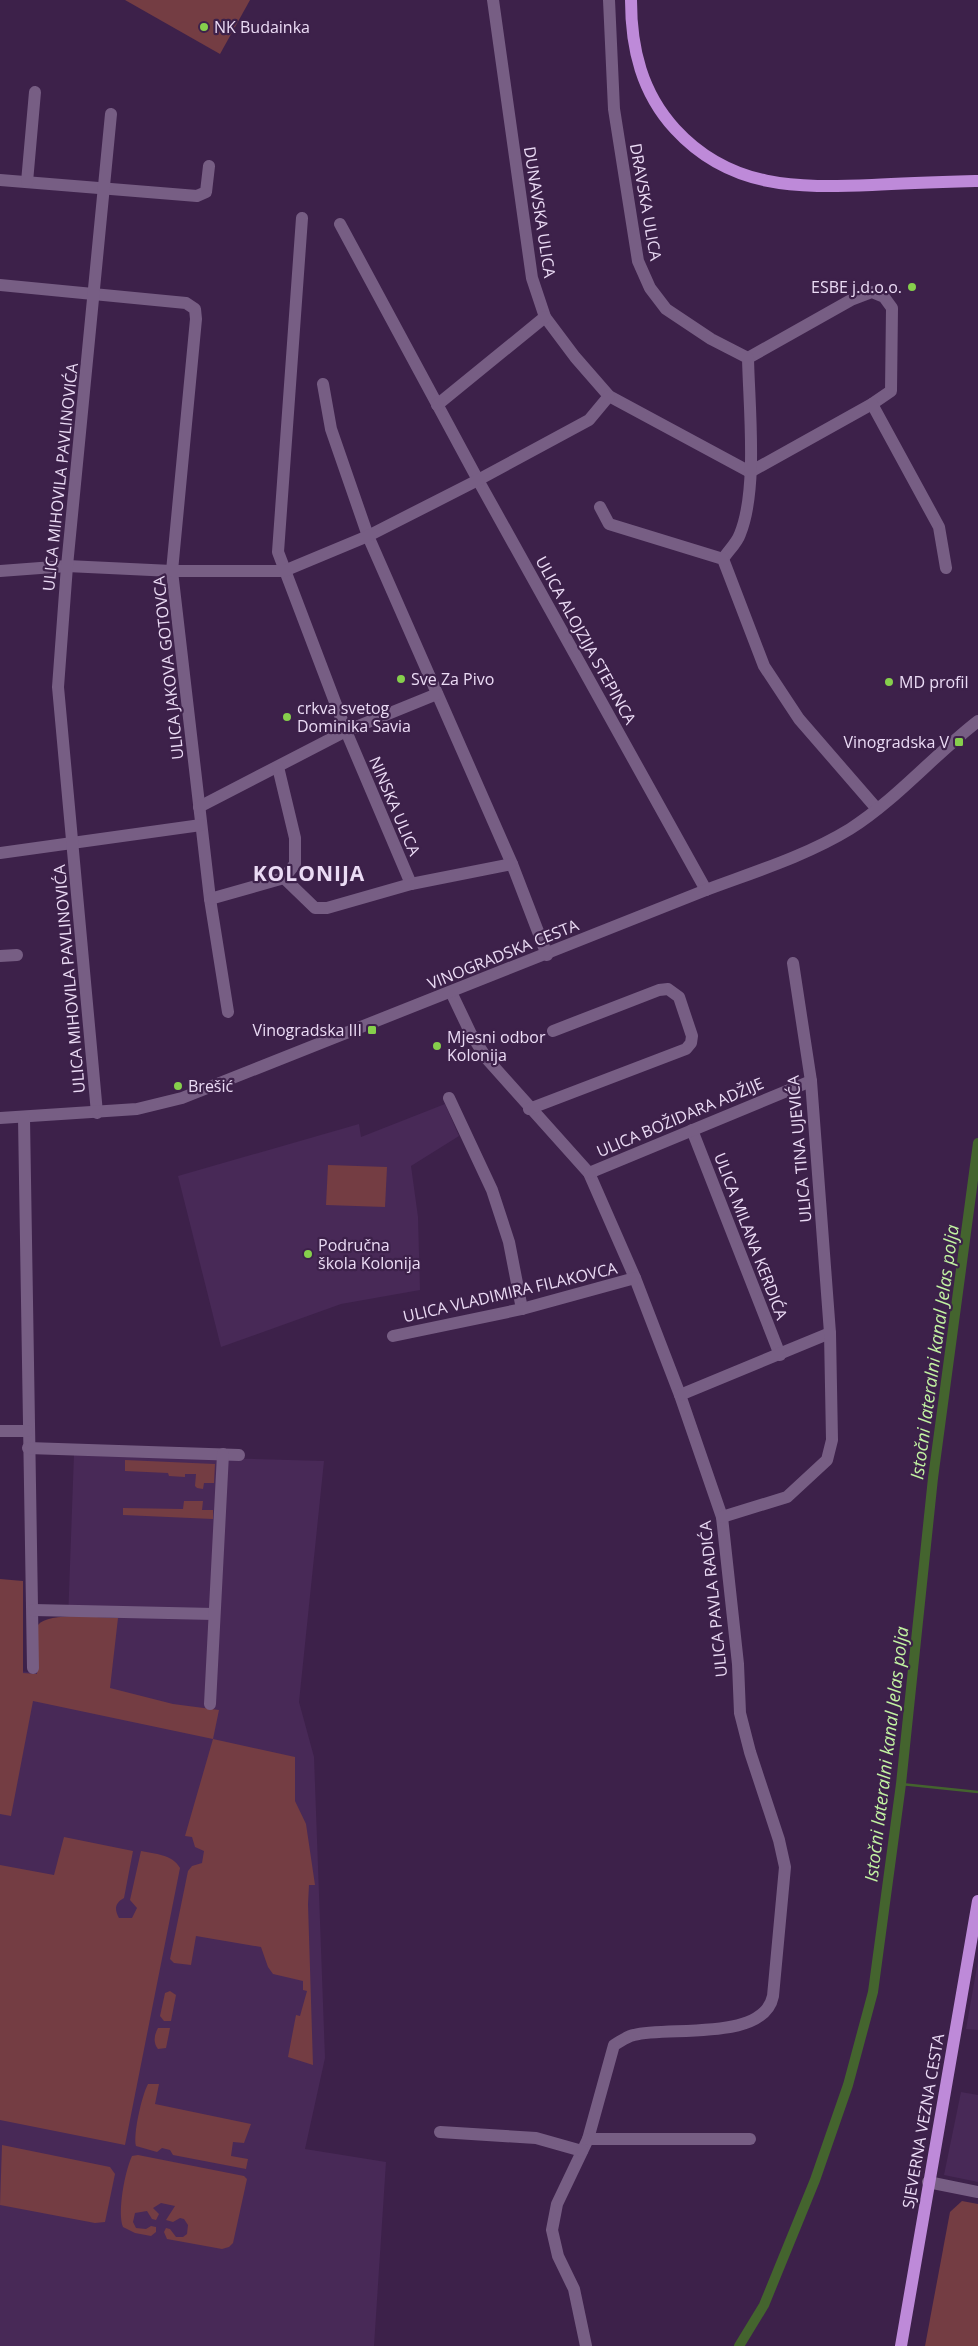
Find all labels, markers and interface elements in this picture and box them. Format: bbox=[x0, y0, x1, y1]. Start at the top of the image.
place label: NK Budainka bbox=[214, 16, 310, 38]
marker: NK Budainka bbox=[198, 21, 210, 33]
street label: DRAVSKA ULICA bbox=[625, 142, 667, 263]
street label: DUNAVSKA ULICA bbox=[519, 145, 561, 280]
place label: ESBE j.d.o.o. bbox=[811, 276, 902, 298]
marker: ESBE j.d.o.o. bbox=[906, 281, 918, 293]
street label: ULICA MIHOVILA PAVLINOVIĆA bbox=[37, 361, 83, 592]
street label: ULICA ALOJZIJA STEPINCA bbox=[531, 552, 642, 729]
street label: ULICA JAKOVA GOTOVCA bbox=[147, 574, 189, 761]
place label: Sve Za Pivo bbox=[411, 668, 494, 690]
place label: MD profil bbox=[899, 671, 969, 693]
marker: Sve Za Pivo bbox=[395, 673, 407, 685]
marker: MD profil bbox=[883, 676, 895, 688]
place label: crkva svetog Dominika Savia bbox=[297, 697, 411, 737]
marker: crkva svetog Dominika Savia bbox=[281, 711, 293, 723]
place label: Vinogradska V bbox=[843, 731, 949, 753]
marker: Vinogradska V bbox=[953, 736, 965, 748]
street label: NINSKA ULICA bbox=[364, 753, 426, 860]
district label: KOLONIJA bbox=[253, 859, 365, 887]
street label: ULICA MIHOVILA PAVLINOVIĆA bbox=[48, 863, 90, 1094]
street label: VINOGRADSKA CESTA bbox=[424, 913, 583, 994]
place label: Vinogradska III bbox=[253, 1019, 362, 1041]
marker: Vinogradska III bbox=[366, 1024, 378, 1036]
place label: Mjesni odbor Kolonija bbox=[447, 1026, 546, 1066]
marker: Mjesni odbor Kolonija bbox=[431, 1040, 443, 1052]
street label: ULICA BOŽIDARA ADŽIJE bbox=[593, 1072, 767, 1162]
street label: ULICA TINA UJEVIĆA bbox=[782, 1074, 816, 1223]
place label: Brešić bbox=[188, 1075, 234, 1097]
marker: Brešić bbox=[172, 1080, 184, 1092]
street label: ULICA MILANA KERDIĆA bbox=[709, 1149, 793, 1324]
water label: Istočni lateralni kanal Jelas polja bbox=[904, 1223, 964, 1481]
place label: Područna škola Kolonija bbox=[318, 1234, 421, 1274]
marker: Područna škola Kolonija bbox=[302, 1248, 314, 1260]
street label: ULICA VLADIMIRA FILAKOVCA bbox=[401, 1256, 620, 1327]
street label: ULICA PAVLA RADIĆA bbox=[694, 1519, 732, 1678]
water label: Istočni lateralni kanal Jelas polja bbox=[858, 1625, 914, 1883]
street label: SJEVERNA VEZNA CESTA bbox=[897, 2031, 949, 2210]

